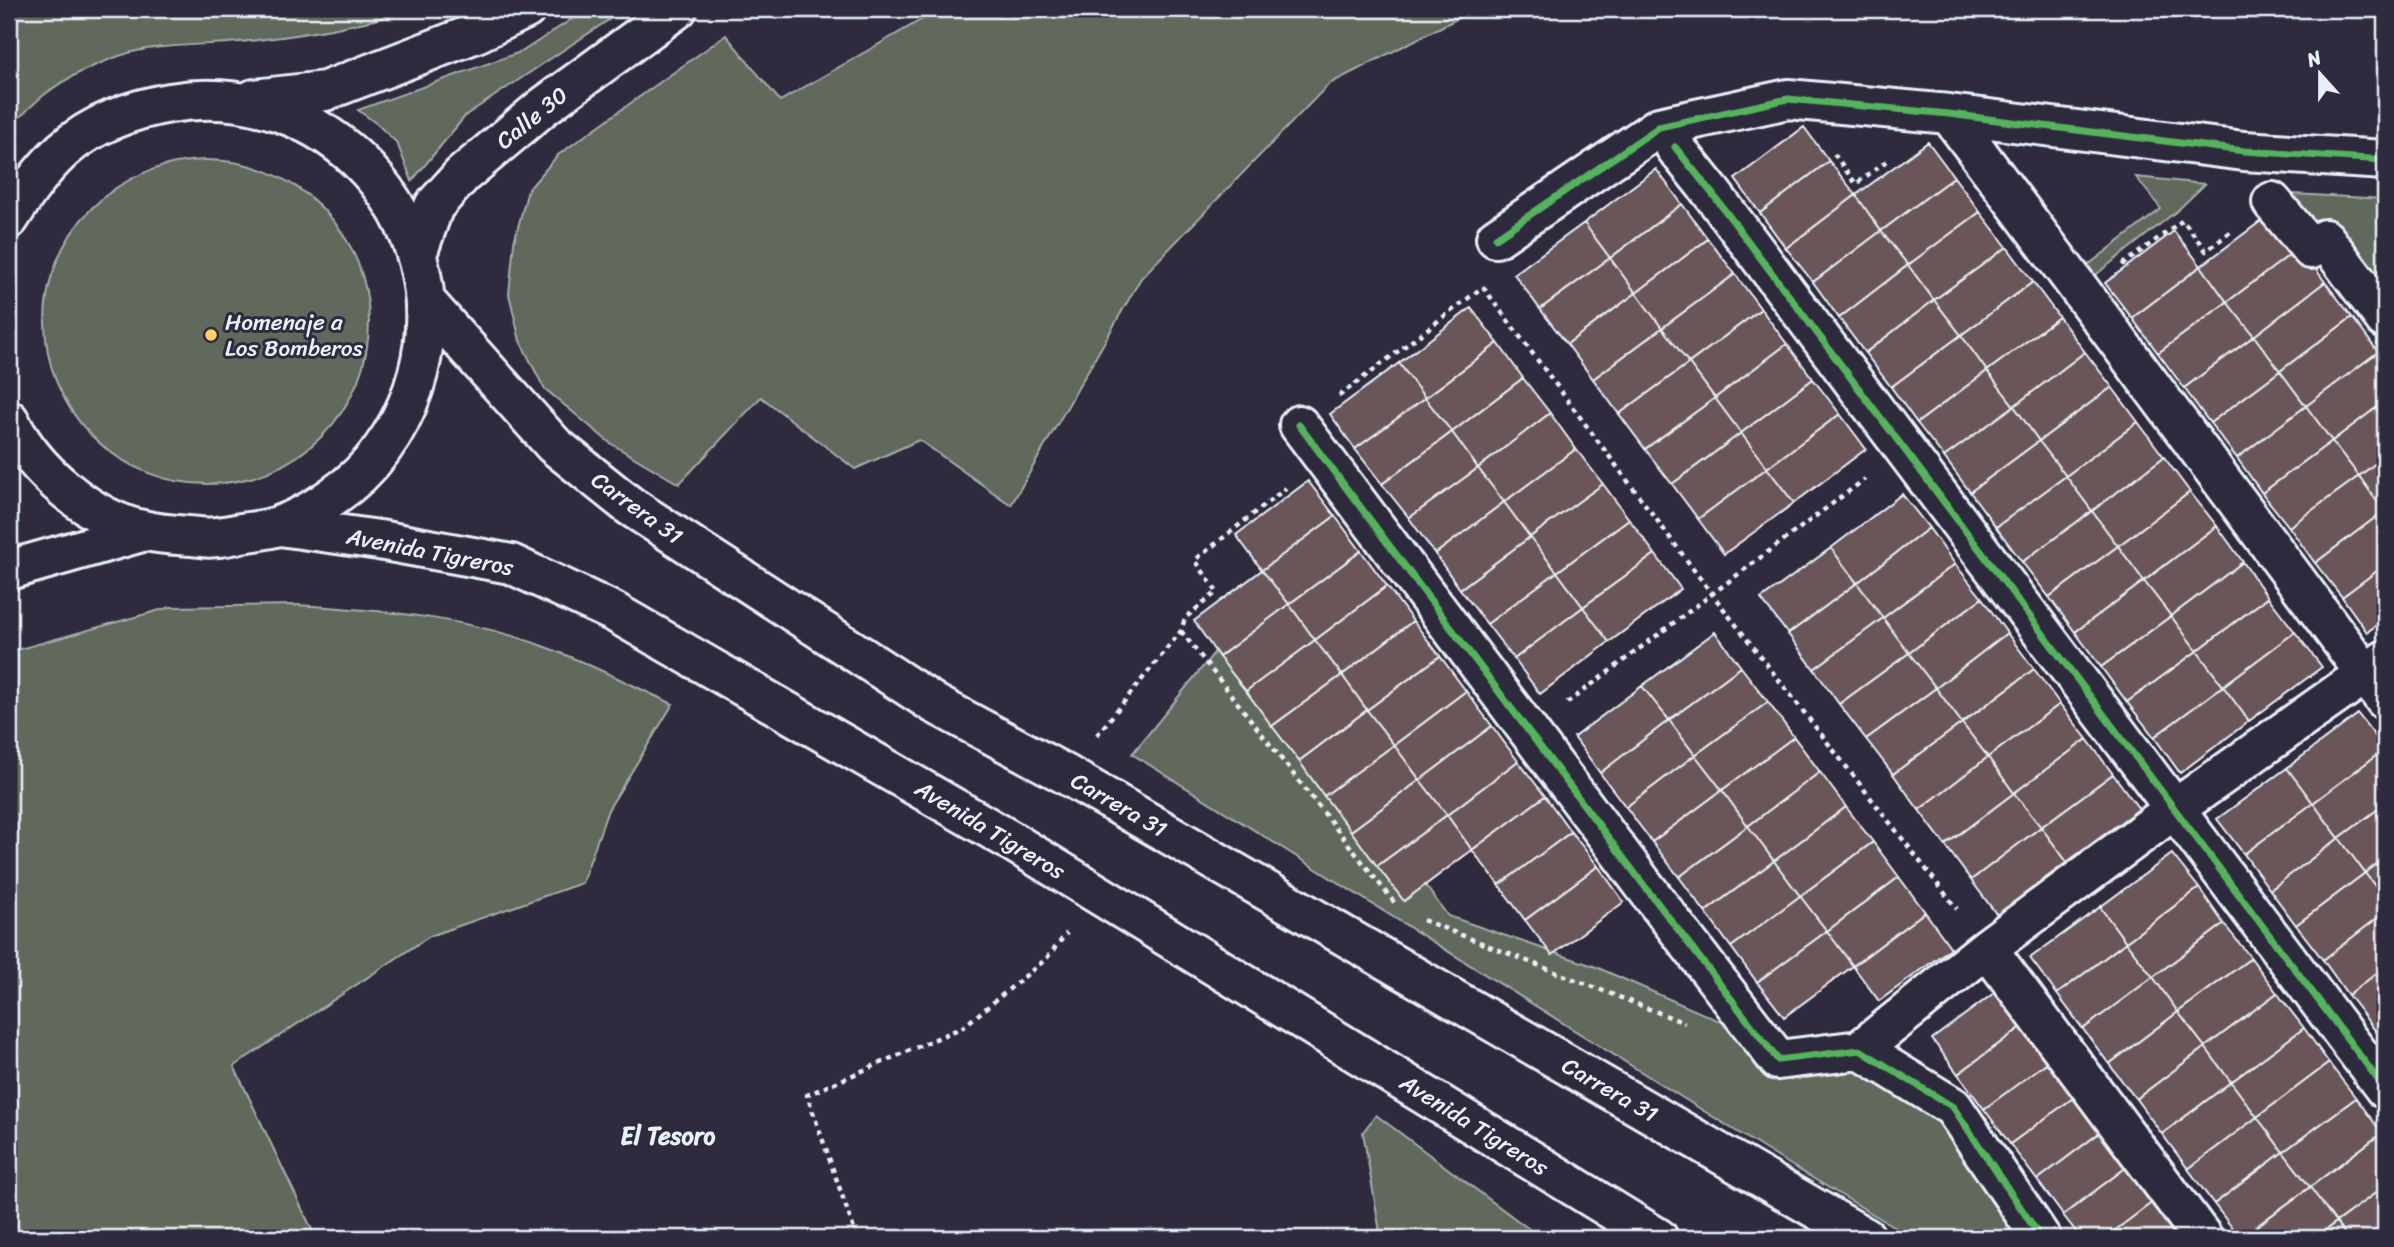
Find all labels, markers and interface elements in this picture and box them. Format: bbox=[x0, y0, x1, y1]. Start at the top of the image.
north arrow bbox=[2286, 38, 2356, 108]
text: N bbox=[2301, 41, 2327, 77]
street label: Calle 30 bbox=[486, 76, 578, 160]
place label: Homenaje a Los Bomberos bbox=[225, 302, 363, 369]
marker: Homenaje a Los Bomberos bbox=[203, 327, 219, 343]
street label: Carrera 31 bbox=[582, 460, 692, 556]
street label: Avenida Tigreros bbox=[342, 516, 517, 588]
street label: Carrera 31 bbox=[1063, 761, 1175, 849]
street label: Avenida Tigreros bbox=[906, 768, 1074, 891]
street label: Carrera 31 bbox=[1554, 1046, 1666, 1134]
street label: Avenida Tigreros bbox=[1390, 1062, 1557, 1187]
district label: El Tesoro bbox=[621, 1115, 716, 1157]

